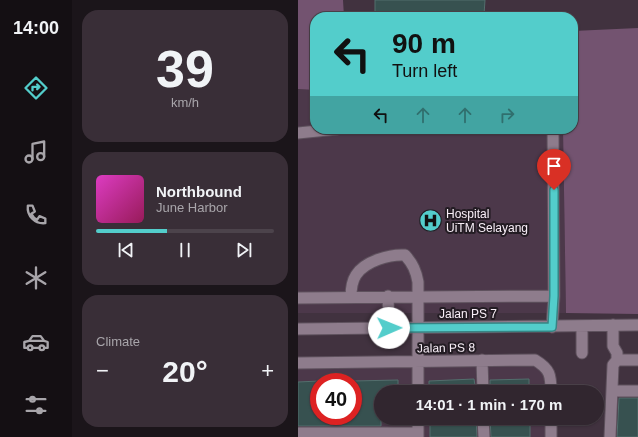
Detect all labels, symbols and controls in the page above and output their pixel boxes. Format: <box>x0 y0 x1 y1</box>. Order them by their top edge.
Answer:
text: 14:00 <box>13 18 59 38</box>
icon: left <box>326 28 378 80</box>
text: 90 m <box>392 28 456 59</box>
text: 39 <box>156 40 214 98</box>
text: Turn left <box>392 61 457 81</box>
icon: directions <box>22 74 50 102</box>
text: km/h <box>171 95 199 110</box>
icon: left <box>370 104 392 126</box>
icon: ahead <box>412 104 434 126</box>
icon: ahead <box>454 104 476 126</box>
icon: right <box>496 104 518 126</box>
icon: music <box>22 138 50 166</box>
pin <box>537 149 571 190</box>
icon: arrive <box>543 155 565 177</box>
text: Northbound <box>156 183 242 200</box>
text: June Harbor <box>156 200 228 215</box>
icon: phone <box>22 201 50 229</box>
place label: Hospital UiTM Selayang <box>446 207 528 235</box>
hospital icon: Hospital UiTM Selayang <box>418 208 444 234</box>
icon: previous <box>115 239 137 261</box>
icon: pause <box>174 239 196 261</box>
icon: next <box>233 239 255 261</box>
icon: climate <box>22 264 50 292</box>
position arrow <box>368 307 410 349</box>
street label: Jalan PS 7 <box>439 307 497 321</box>
icon: car <box>22 328 50 356</box>
text: Climate <box>96 334 140 349</box>
street label: Jalan PS 8 <box>417 340 475 356</box>
text: 20° <box>162 355 208 388</box>
text: − <box>96 358 109 383</box>
text: + <box>261 358 274 383</box>
speed limit sign: 40 <box>310 373 362 425</box>
icon: filters <box>22 391 50 419</box>
text: 14:01 · 1 min · 170 m <box>416 396 562 413</box>

